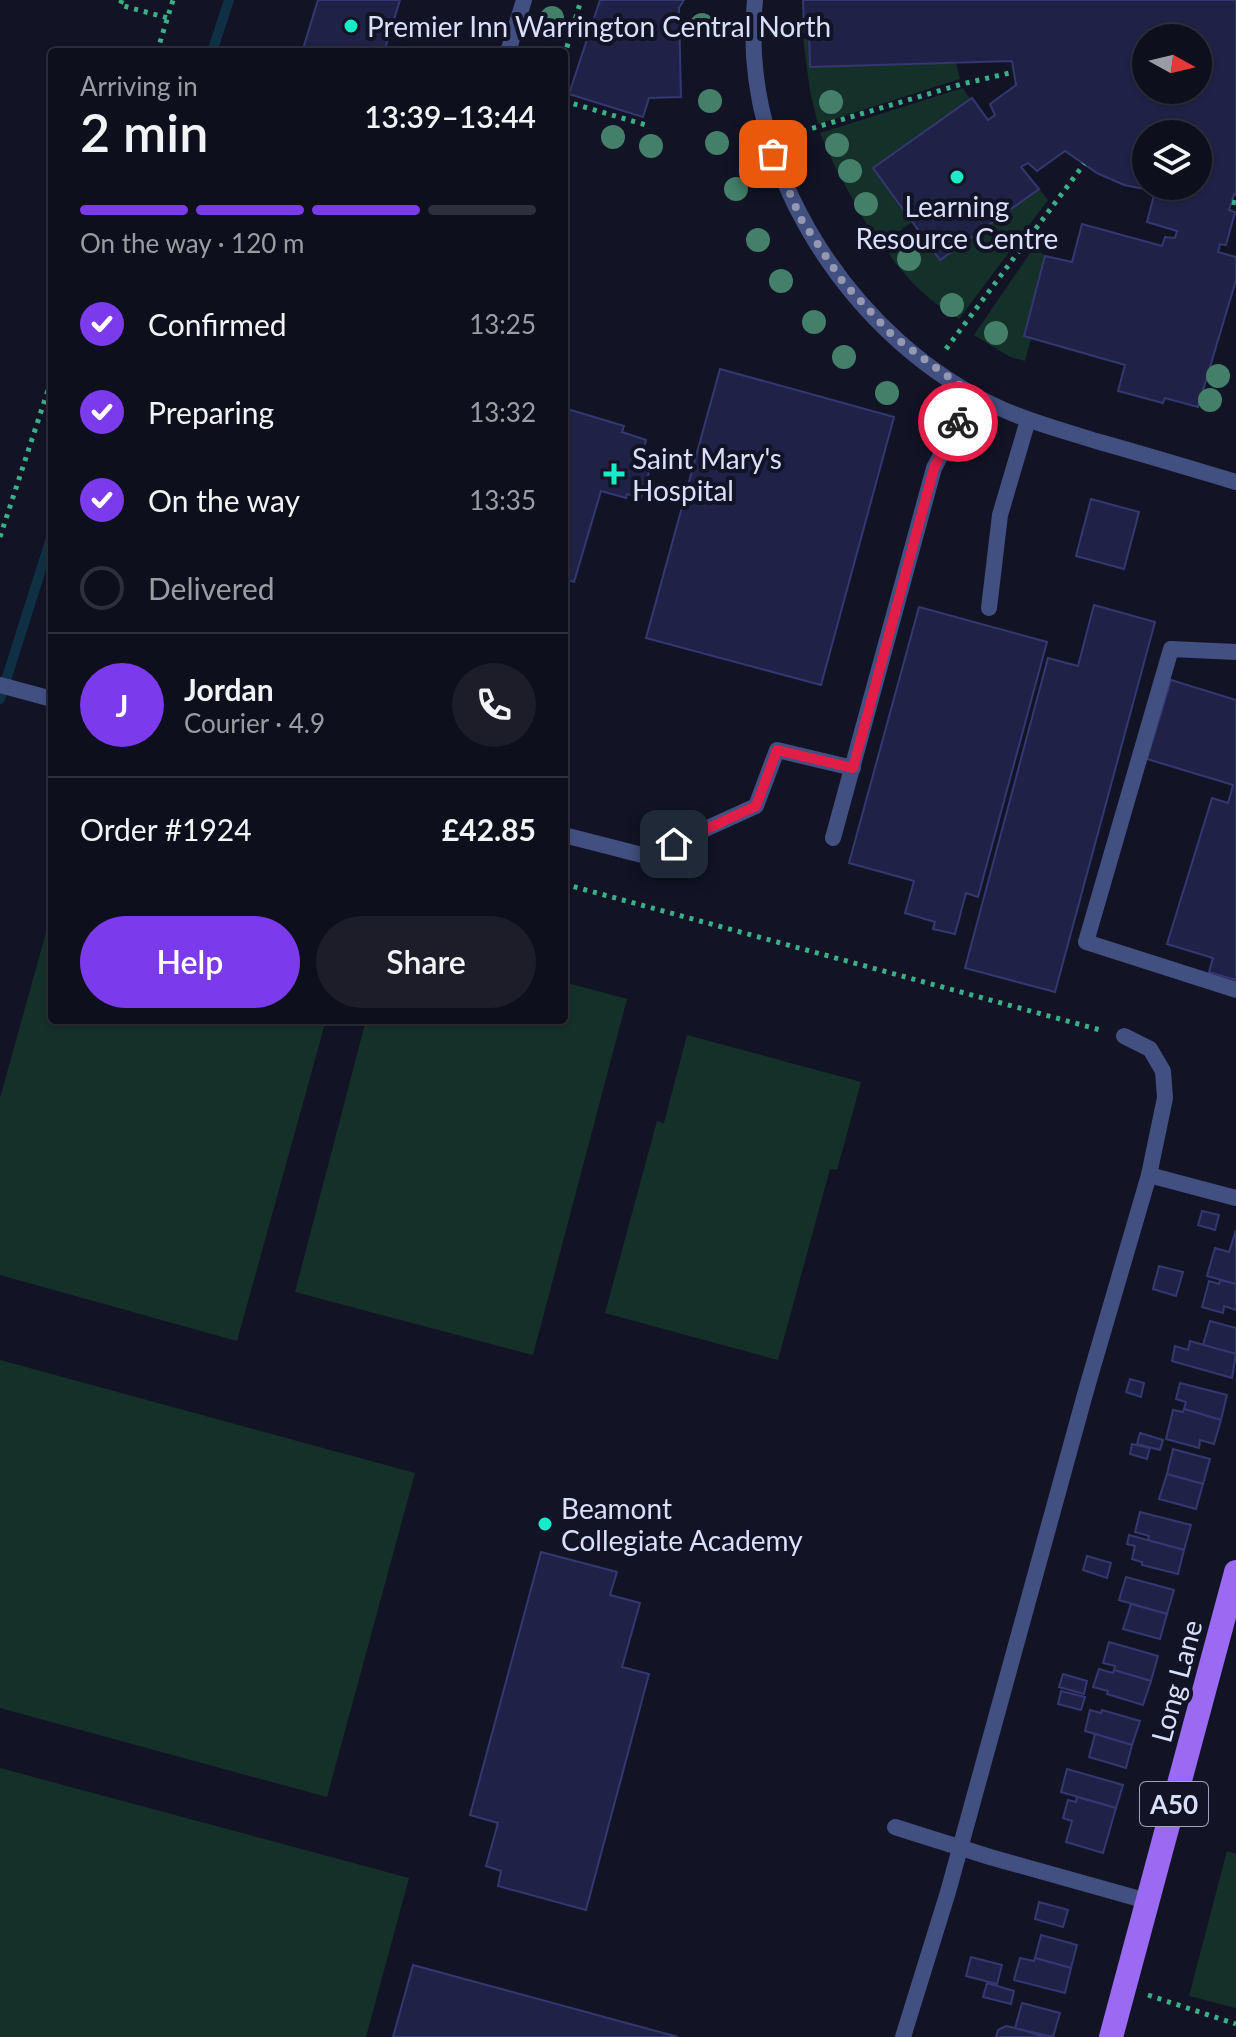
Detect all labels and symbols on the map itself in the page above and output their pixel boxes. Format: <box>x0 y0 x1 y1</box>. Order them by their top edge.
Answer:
place label: Premier Inn Warrington Central North <box>367 9 831 43</box>
marker: Premier Inn Warrington Central North <box>342 17 360 35</box>
north arrow <box>1132 24 1212 104</box>
pin <box>739 120 807 188</box>
marker: Learning Resource Centre <box>948 168 966 186</box>
place label: Learning Resource Centre <box>856 189 1058 255</box>
courier <box>918 382 998 462</box>
place label: Saint Mary's Hospital <box>632 441 782 507</box>
marker: Saint Mary's Hospital <box>603 463 625 485</box>
pin <box>640 810 708 878</box>
place label: Beamont Collegiate Academy <box>561 1491 803 1557</box>
marker: Beamont Collegiate Academy <box>536 1515 554 1533</box>
street label: Long Lane <box>1143 1616 1209 1746</box>
road number: A50 <box>1140 1782 1208 1826</box>

